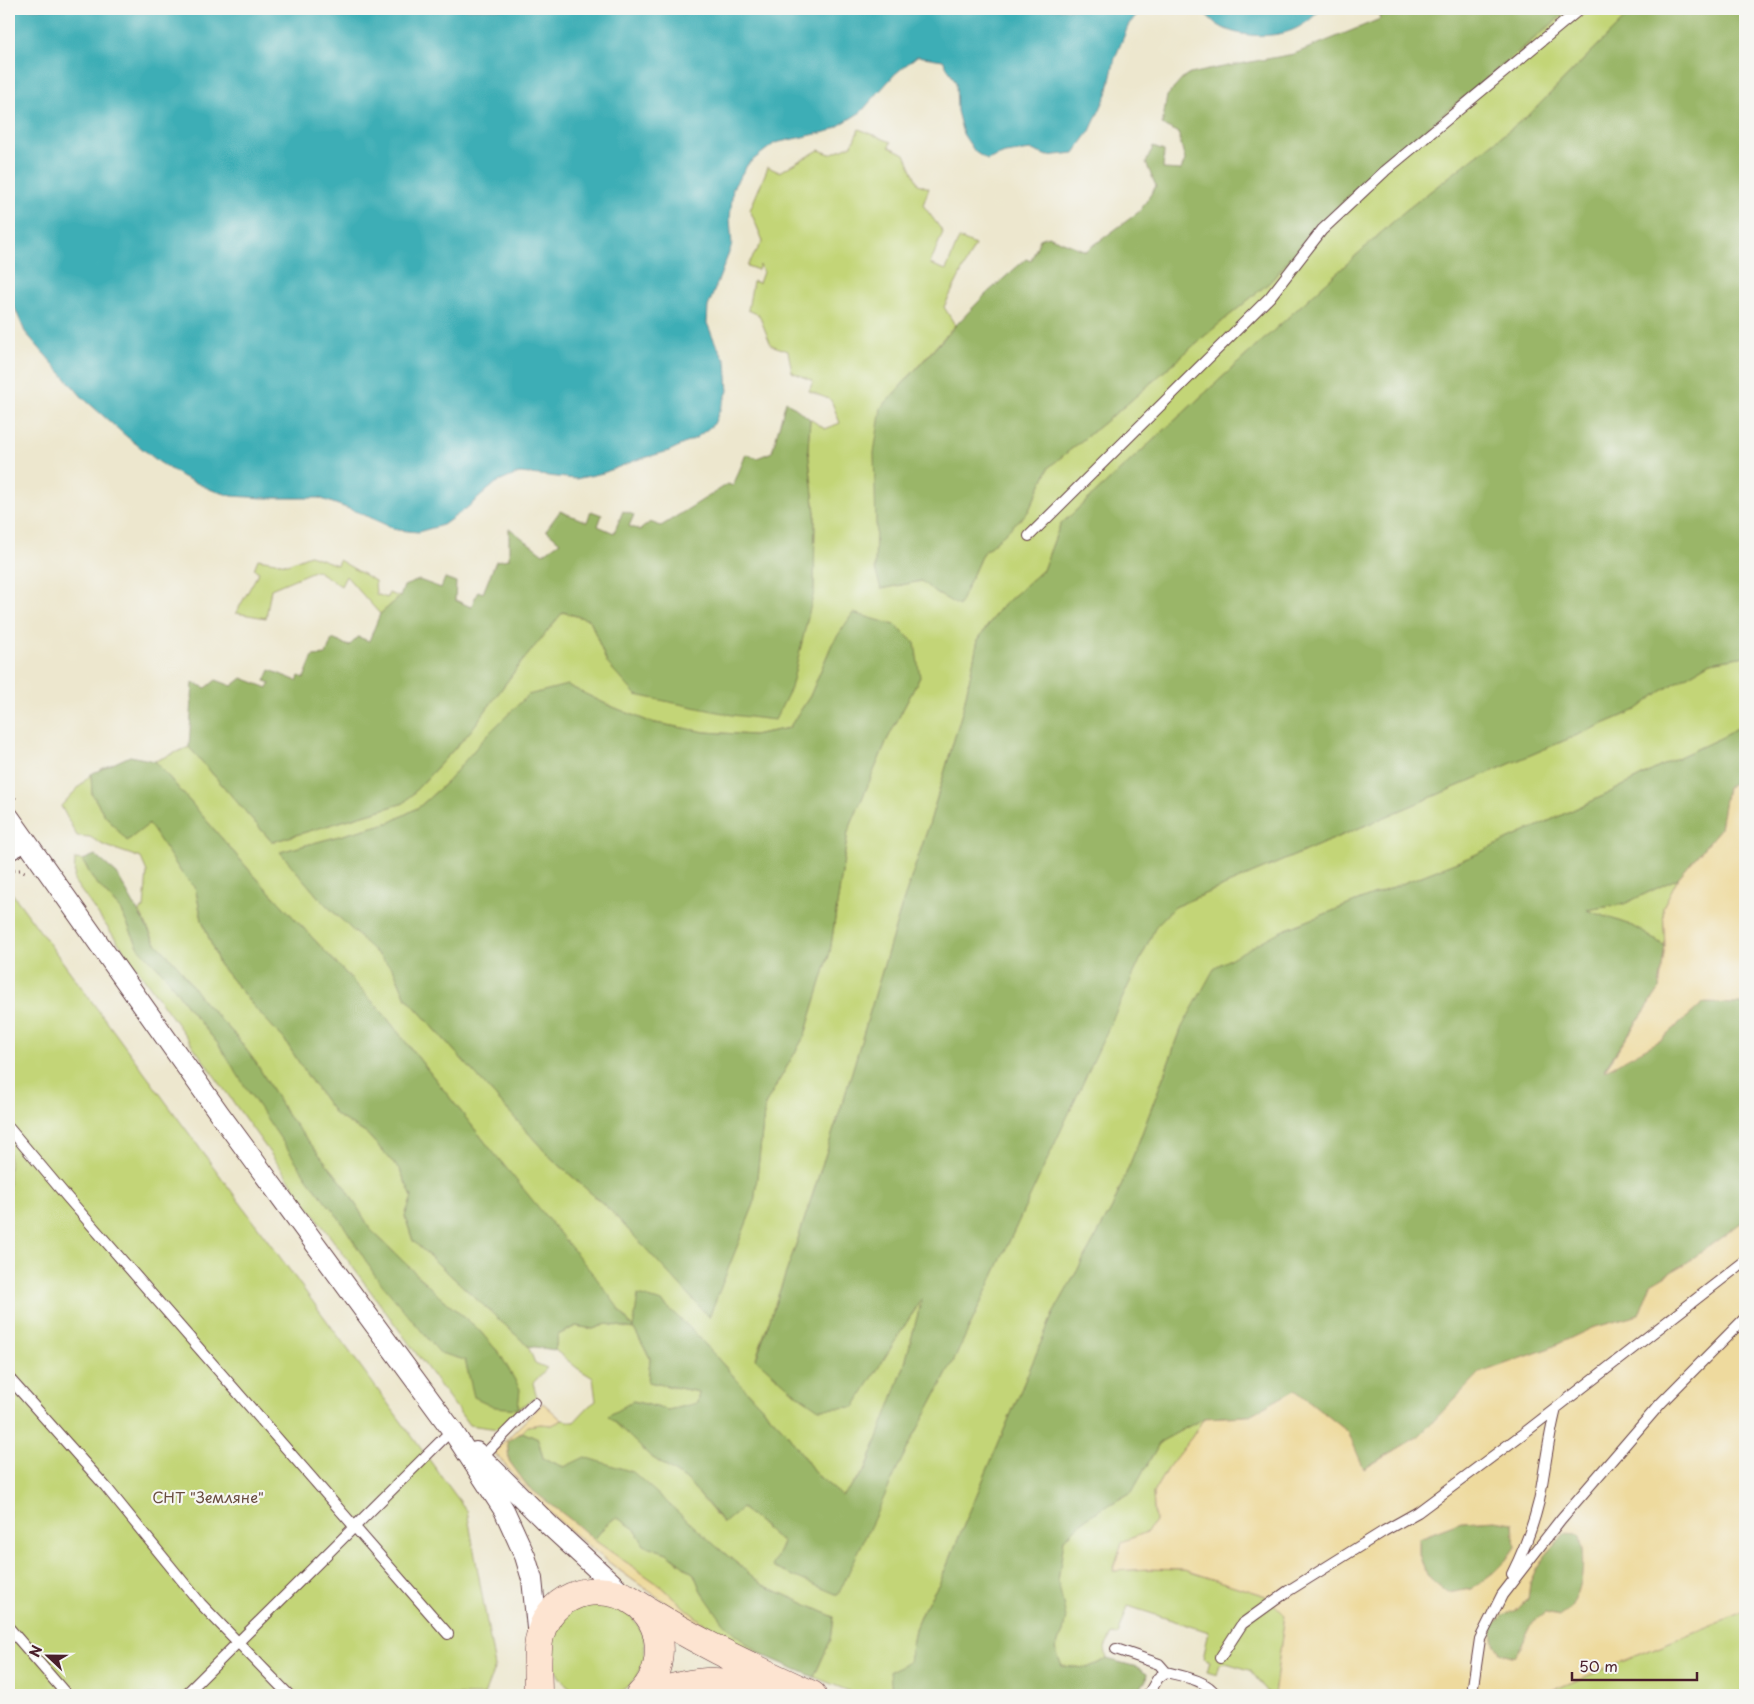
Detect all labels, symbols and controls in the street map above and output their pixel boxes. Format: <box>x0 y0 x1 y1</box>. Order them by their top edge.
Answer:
park label: СНТ "Земляне" <box>152 1485 264 1508</box>
north arrow <box>22 1632 72 1682</box>
text: N <box>24 1642 47 1660</box>
scale bar <box>1572 1649 1696 1681</box>
text: 50 m <box>1579 1654 1618 1677</box>

